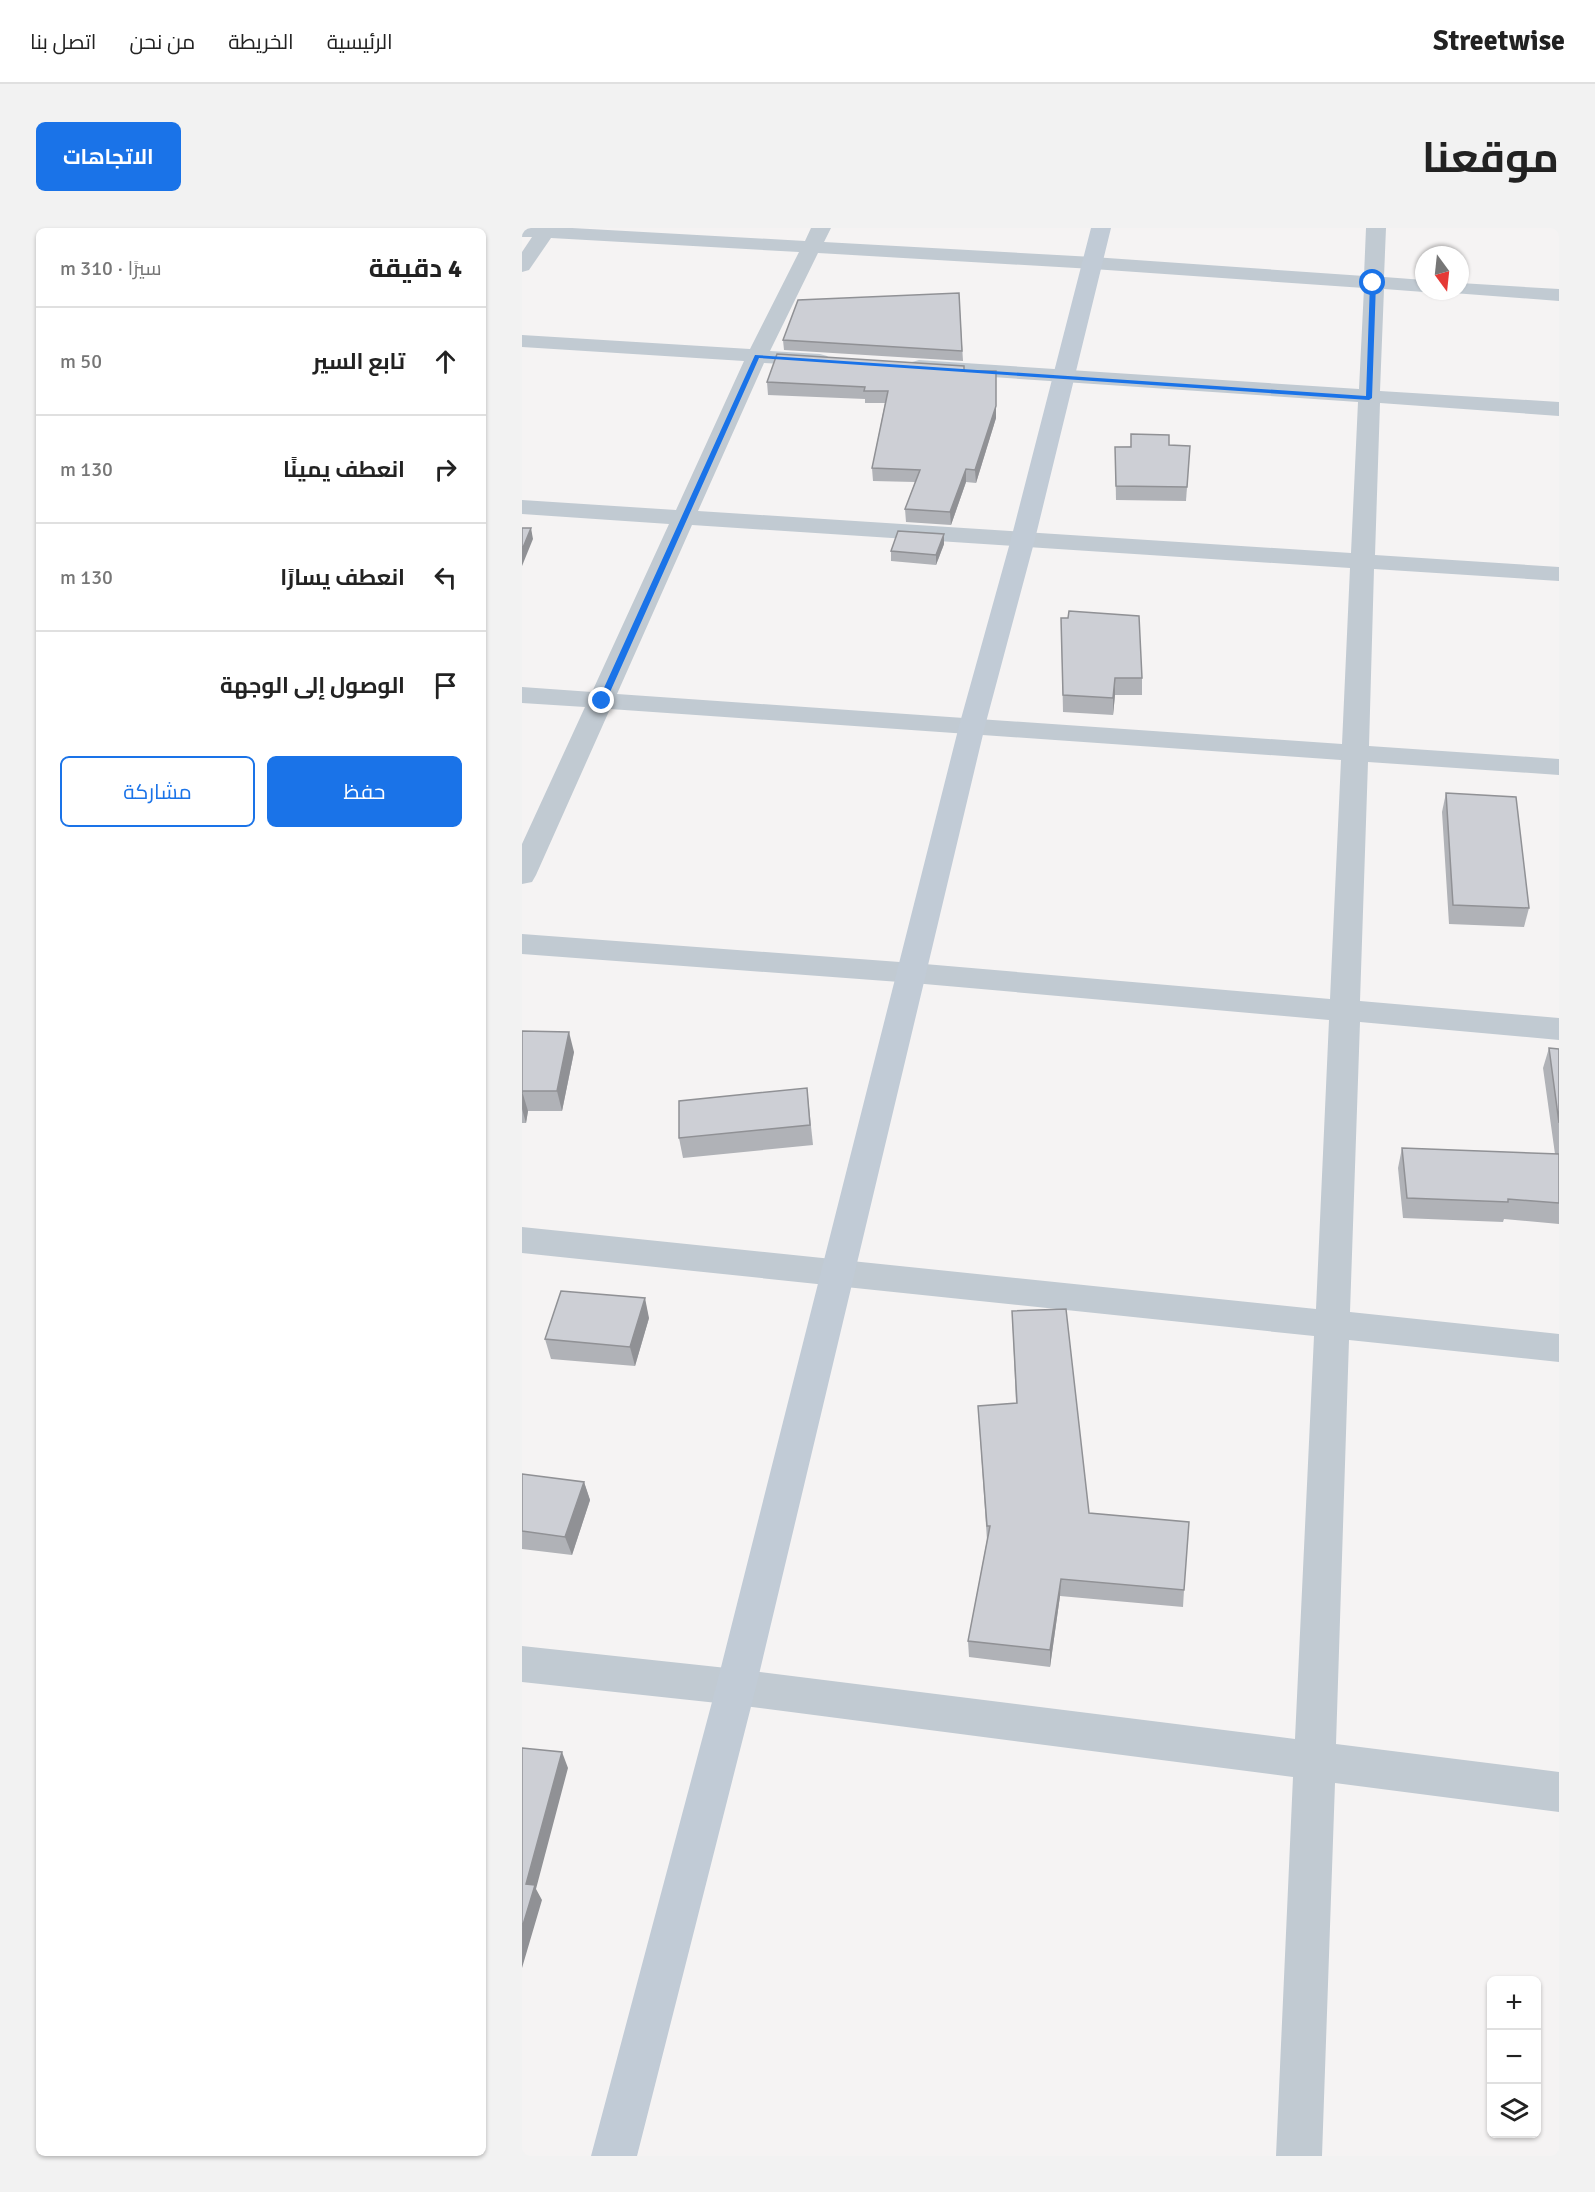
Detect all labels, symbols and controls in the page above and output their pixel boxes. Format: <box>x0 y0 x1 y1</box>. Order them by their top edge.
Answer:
text: Streetwise <box>1433 24 1565 58</box>
text: اتصل بنا <box>30 29 96 55</box>
text: من نحن <box>129 29 195 55</box>
text: الخريطة <box>228 29 294 55</box>
text: الرئيسية <box>327 29 393 55</box>
button: الاتجاهات <box>36 122 181 191</box>
text: موقعنا <box>1422 133 1559 184</box>
north arrow <box>1415 246 1469 300</box>
text: 4 دقيقة <box>369 253 462 285</box>
text: سيرًا · 310 m <box>60 256 161 281</box>
route start <box>1359 269 1385 295</box>
icon: ahead <box>429 345 462 378</box>
text: تابع السير <box>313 348 405 375</box>
text: 50 m <box>60 349 102 374</box>
icon: right <box>429 453 462 486</box>
text: انعطف يمينًا <box>283 456 405 483</box>
text: 130 m <box>60 457 113 482</box>
icon: left <box>429 561 462 594</box>
text: انعطف يسارًا <box>280 564 405 591</box>
text: 130 m <box>60 565 113 590</box>
icon: arrive <box>429 669 462 702</box>
text: الوصول إلى الوجهة <box>220 672 405 699</box>
route end <box>588 687 614 713</box>
button: مشاركة <box>60 756 255 827</box>
button: حفظ <box>267 756 462 827</box>
map controls <box>1487 1976 1541 2138</box>
button: + <box>1487 1976 1541 2030</box>
button: − <box>1487 2030 1541 2084</box>
button: layers <box>1487 2084 1541 2138</box>

